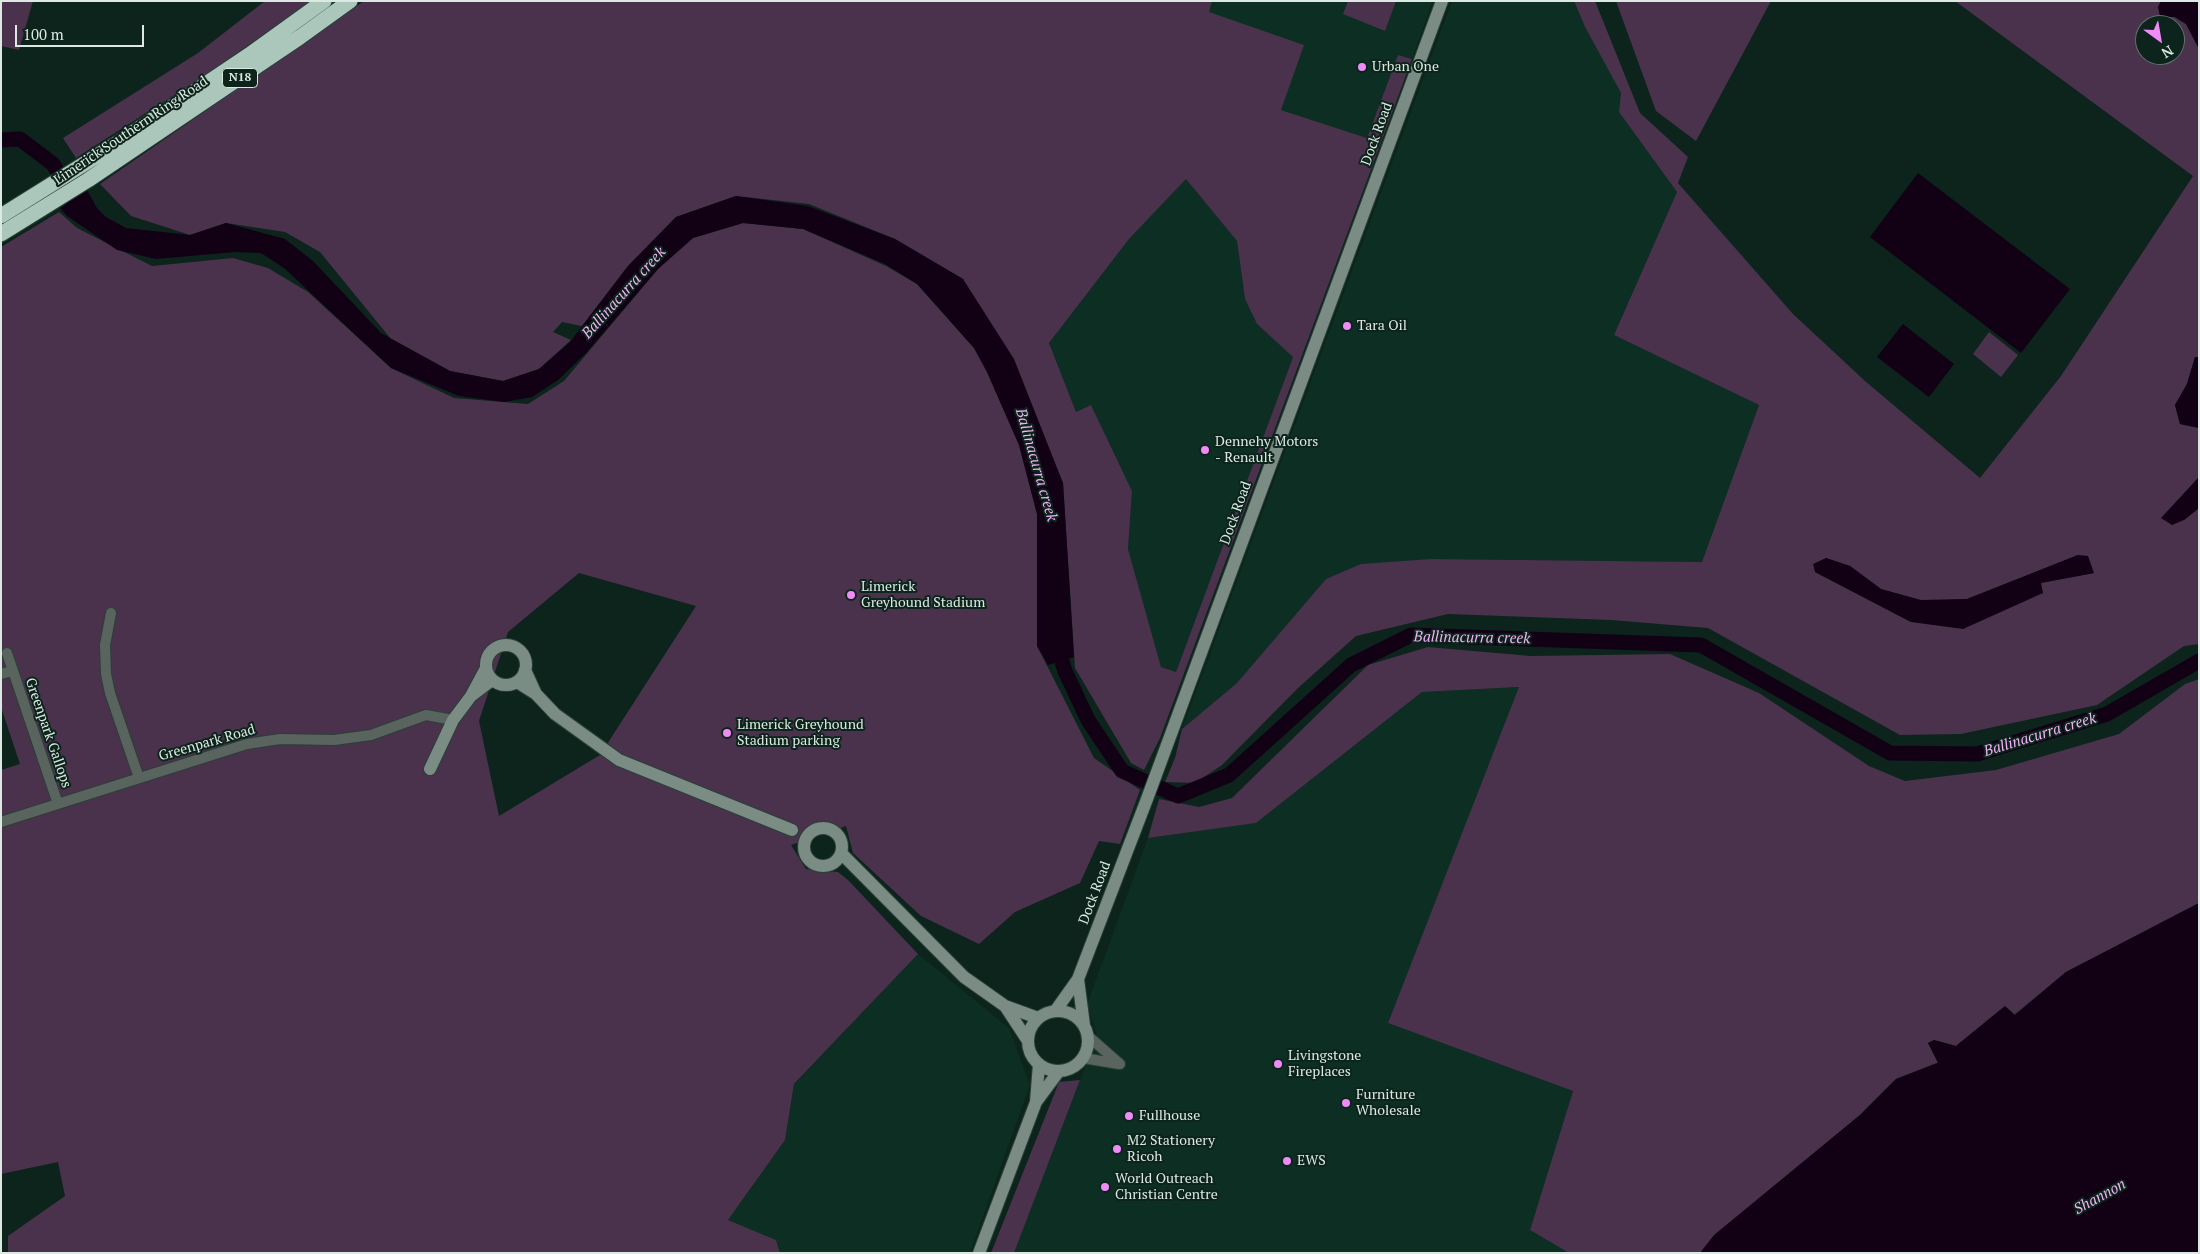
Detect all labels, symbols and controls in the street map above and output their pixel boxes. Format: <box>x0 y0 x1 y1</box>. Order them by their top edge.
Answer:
scale bar <box>18 15 146 47</box>
north arrow <box>2135 15 2185 65</box>
text: 100 m <box>23 24 64 44</box>
text: N <box>2158 41 2177 63</box>
place label: Urban One <box>1372 59 1439 75</box>
marker: Urban One <box>1356 61 1368 73</box>
road number: N18 <box>222 68 258 88</box>
street label: Limerick Southern Ring Road <box>51 73 211 189</box>
street label: Dock Road <box>1358 100 1396 168</box>
water label: Ballinacurra creek <box>578 244 670 342</box>
place label: Tara Oil <box>1357 318 1407 334</box>
marker: Tara Oil <box>1341 320 1353 332</box>
water label: Ballinacurra creek <box>1011 406 1061 524</box>
place label: Dennehy Motors - Renault <box>1215 434 1318 467</box>
marker: Dennehy Motors - Renault <box>1199 444 1211 456</box>
street label: Dock Road <box>1217 479 1255 547</box>
place label: Limerick Greyhound Stadium <box>861 579 985 612</box>
marker: Limerick Greyhound Stadium <box>845 589 857 601</box>
water label: Ballinacurra creek <box>1414 628 1530 648</box>
street label: Greenpark Gallops <box>21 676 75 790</box>
water label: Ballinacurra creek <box>1982 709 2098 761</box>
place label: Limerick Greyhound Stadium parking <box>737 717 864 750</box>
street label: Greenpark Road <box>157 721 257 765</box>
marker: Limerick Greyhound Stadium parking <box>721 727 733 739</box>
street label: Dock Road <box>1075 859 1115 927</box>
place label: Livingstone Fireplaces <box>1288 1048 1361 1080</box>
marker: Livingstone Fireplaces <box>1272 1058 1284 1070</box>
place label: Furniture Wholesale <box>1356 1087 1421 1120</box>
marker: Furniture Wholesale <box>1340 1097 1352 1109</box>
place label: Fullhouse <box>1139 1108 1200 1124</box>
marker: Fullhouse <box>1123 1110 1135 1122</box>
place label: M2 Stationery Ricoh <box>1127 1133 1215 1166</box>
marker: M2 Stationery Ricoh <box>1111 1143 1123 1155</box>
place label: EWS <box>1297 1153 1326 1169</box>
marker: EWS <box>1281 1155 1293 1167</box>
place label: World Outreach Christian Centre <box>1115 1171 1218 1204</box>
water label: Shannon <box>2071 1175 2129 1219</box>
marker: World Outreach Christian Centre <box>1099 1181 1111 1193</box>

